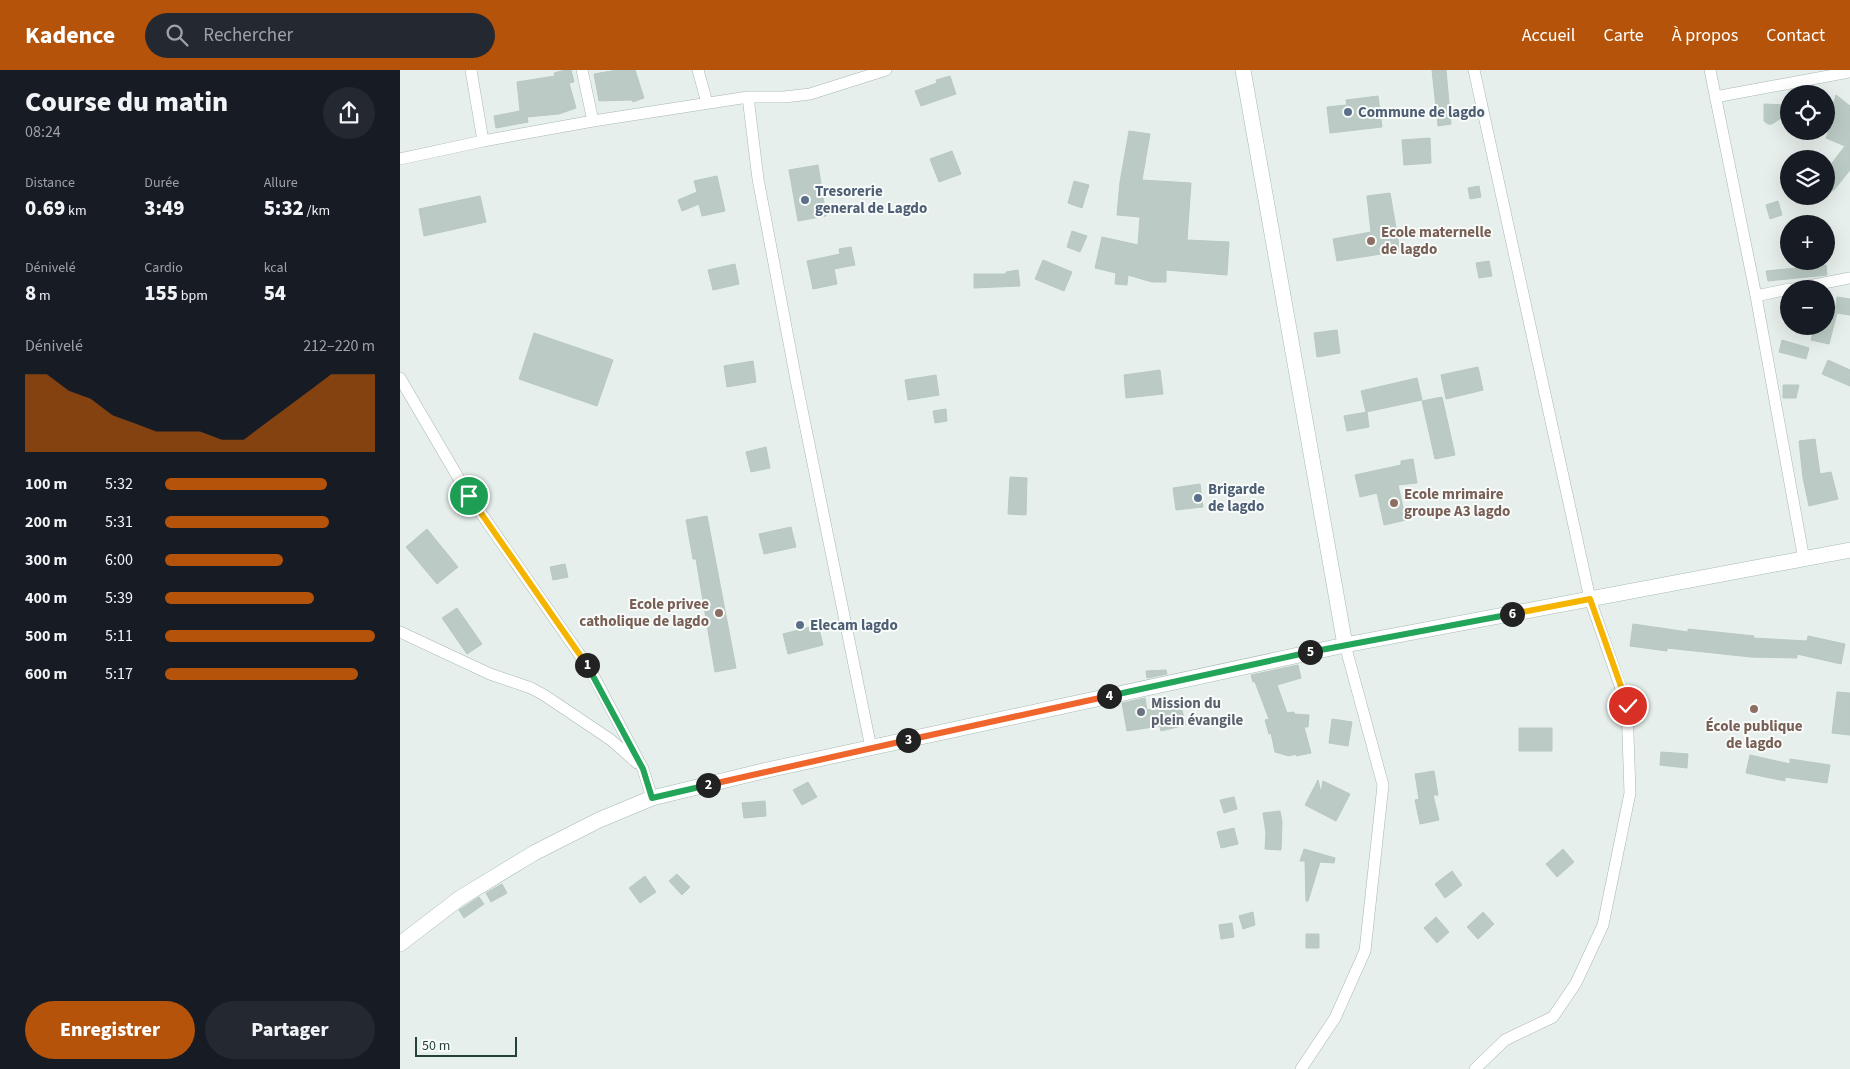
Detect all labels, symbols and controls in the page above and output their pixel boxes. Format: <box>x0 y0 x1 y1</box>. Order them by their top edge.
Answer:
search box <box>145 13 495 58</box>
text: Kadence <box>25 18 115 53</box>
icon: search <box>163 21 191 49</box>
text: Rechercher <box>203 22 293 49</box>
text: Accueil <box>1522 23 1575 48</box>
text: Carte <box>1603 23 1644 48</box>
text: À propos <box>1672 23 1738 48</box>
text: Contact <box>1766 23 1825 48</box>
text: Course du matin <box>25 82 228 122</box>
map controls <box>1780 85 1835 335</box>
button: locate <box>1780 85 1835 140</box>
button: share <box>323 87 375 139</box>
place label: Commune de lagdo <box>1358 102 1485 123</box>
marker: Commune de lagdo <box>1342 106 1354 118</box>
text: 08:24 <box>25 121 61 143</box>
button: layers <box>1780 150 1835 205</box>
text: Distance <box>25 173 75 193</box>
text: Durée <box>144 173 179 193</box>
text: Allure <box>264 173 298 193</box>
place label: Tresorerie general de Lagdo <box>815 181 927 219</box>
text: 0.69 <box>25 193 65 223</box>
text: 3:49 <box>144 193 184 223</box>
text: 5:32 <box>264 193 304 223</box>
marker: Tresorerie general de Lagdo <box>799 194 811 206</box>
text: km <box>65 201 87 221</box>
text: /km <box>304 201 330 221</box>
button: + <box>1780 215 1835 270</box>
place label: Ecole maternelle de lagdo <box>1381 222 1492 260</box>
marker: Ecole maternelle de lagdo <box>1365 235 1377 247</box>
text: Dénivelé <box>25 258 76 278</box>
text: Cardio <box>144 258 183 278</box>
text: kcal <box>264 258 287 278</box>
text: 8 <box>25 278 36 308</box>
text: 155 <box>144 278 178 308</box>
text: 54 <box>264 278 286 308</box>
button: − <box>1780 280 1835 335</box>
text: m <box>36 286 51 306</box>
text: bpm <box>178 286 208 306</box>
text: Dénivelé <box>25 335 83 357</box>
text: 212–220 m <box>303 335 375 357</box>
text: 100 m <box>25 473 67 495</box>
text: 5:32 <box>105 473 133 495</box>
pin <box>448 475 490 517</box>
place label: Brigarde de lagdo <box>1208 479 1265 517</box>
icon: arrive <box>455 482 483 510</box>
place label: Ecole mrimaire groupe A3 lagdo <box>1404 484 1510 522</box>
marker: Brigarde de lagdo <box>1192 492 1204 504</box>
marker: Ecole mrimaire groupe A3 lagdo <box>1388 497 1400 509</box>
text: 200 m <box>25 511 67 533</box>
text: 5:31 <box>105 511 133 533</box>
text: 300 m <box>25 549 67 571</box>
text: 6:00 <box>105 549 133 571</box>
text: 400 m <box>25 587 67 609</box>
text: 5:39 <box>105 587 133 609</box>
place label: Ecole privee catholique de lagdo <box>579 594 709 632</box>
pin: 6 <box>1500 602 1524 626</box>
text: 6 <box>1509 604 1516 624</box>
marker: Ecole privee catholique de lagdo <box>713 607 725 619</box>
place label: Elecam lagdo <box>810 615 898 636</box>
marker: Elecam lagdo <box>794 619 806 631</box>
text: 500 m <box>25 625 67 647</box>
text: 5:11 <box>105 625 133 647</box>
pin: 5 <box>1298 640 1322 664</box>
text: 5 <box>1307 642 1314 662</box>
pin: 1 <box>574 652 600 678</box>
text: 1 <box>584 655 591 675</box>
text: 600 m <box>25 663 67 685</box>
text: 5:17 <box>105 663 133 685</box>
pin: 4 <box>1096 684 1122 708</box>
pin <box>1607 685 1649 727</box>
text: 4 <box>1106 686 1113 706</box>
icon: check <box>1614 692 1642 720</box>
place label: Mission du plein évangile <box>1151 693 1244 731</box>
marker: École publique de lagdo <box>1748 703 1760 715</box>
marker: Mission du plein évangile <box>1135 706 1147 718</box>
place label: École publique de lagdo <box>1705 716 1803 754</box>
pin: 3 <box>896 728 920 752</box>
text: 3 <box>905 730 912 750</box>
pin: 2 <box>696 772 720 798</box>
text: 2 <box>705 775 712 795</box>
button: Enregistrer <box>25 1001 195 1059</box>
button: Partager <box>205 1001 375 1059</box>
scale bar <box>415 1034 518 1057</box>
text: 50 m <box>422 1036 450 1056</box>

